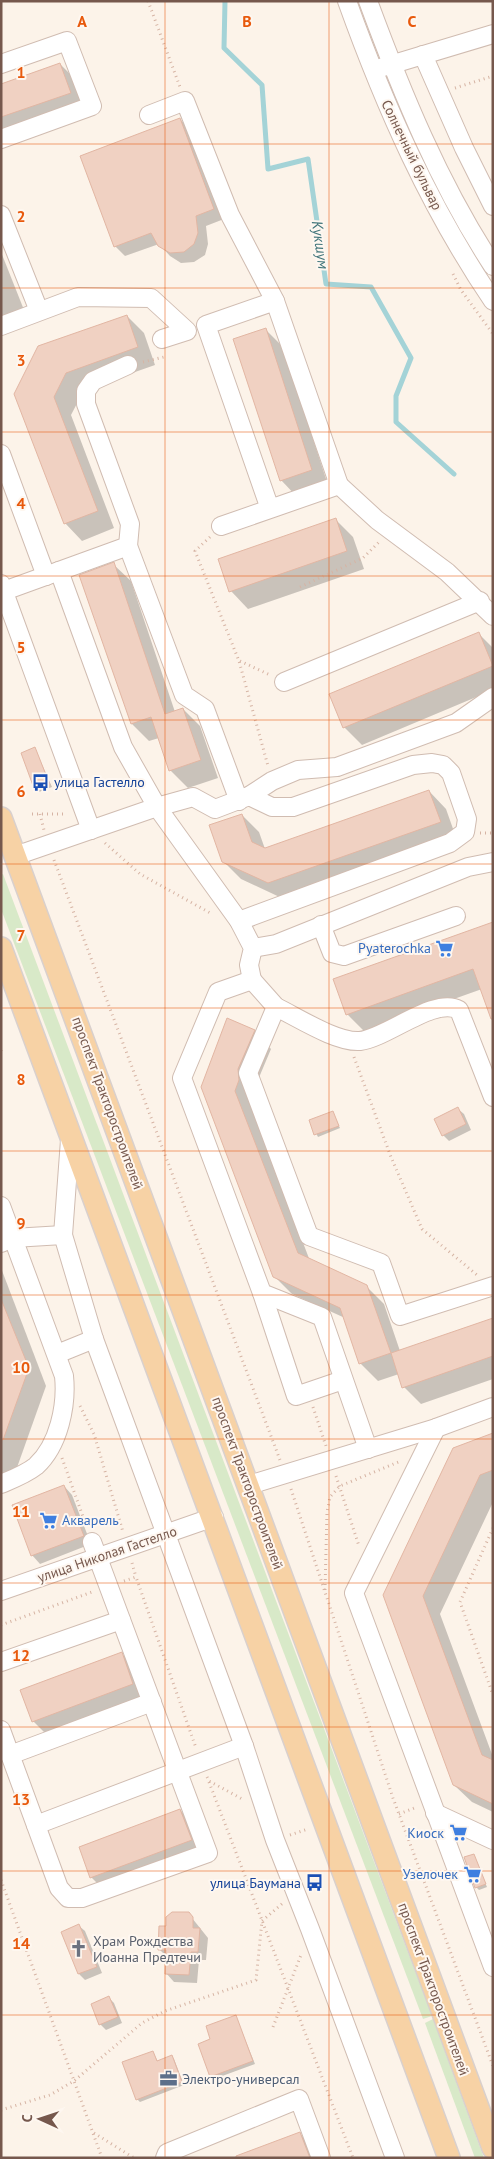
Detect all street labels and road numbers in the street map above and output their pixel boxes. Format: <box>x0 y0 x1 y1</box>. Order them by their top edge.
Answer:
street label: Солнечный бульвар <box>378 97 446 213</box>
street label: проспект Тракторостроителей <box>68 1014 148 1192</box>
street label: проспект Тракторостроителей <box>208 1394 288 1572</box>
street label: улица Николая Гастелло <box>35 1522 179 1586</box>
street label: проспект Тракторостроителей <box>394 1900 474 2078</box>

